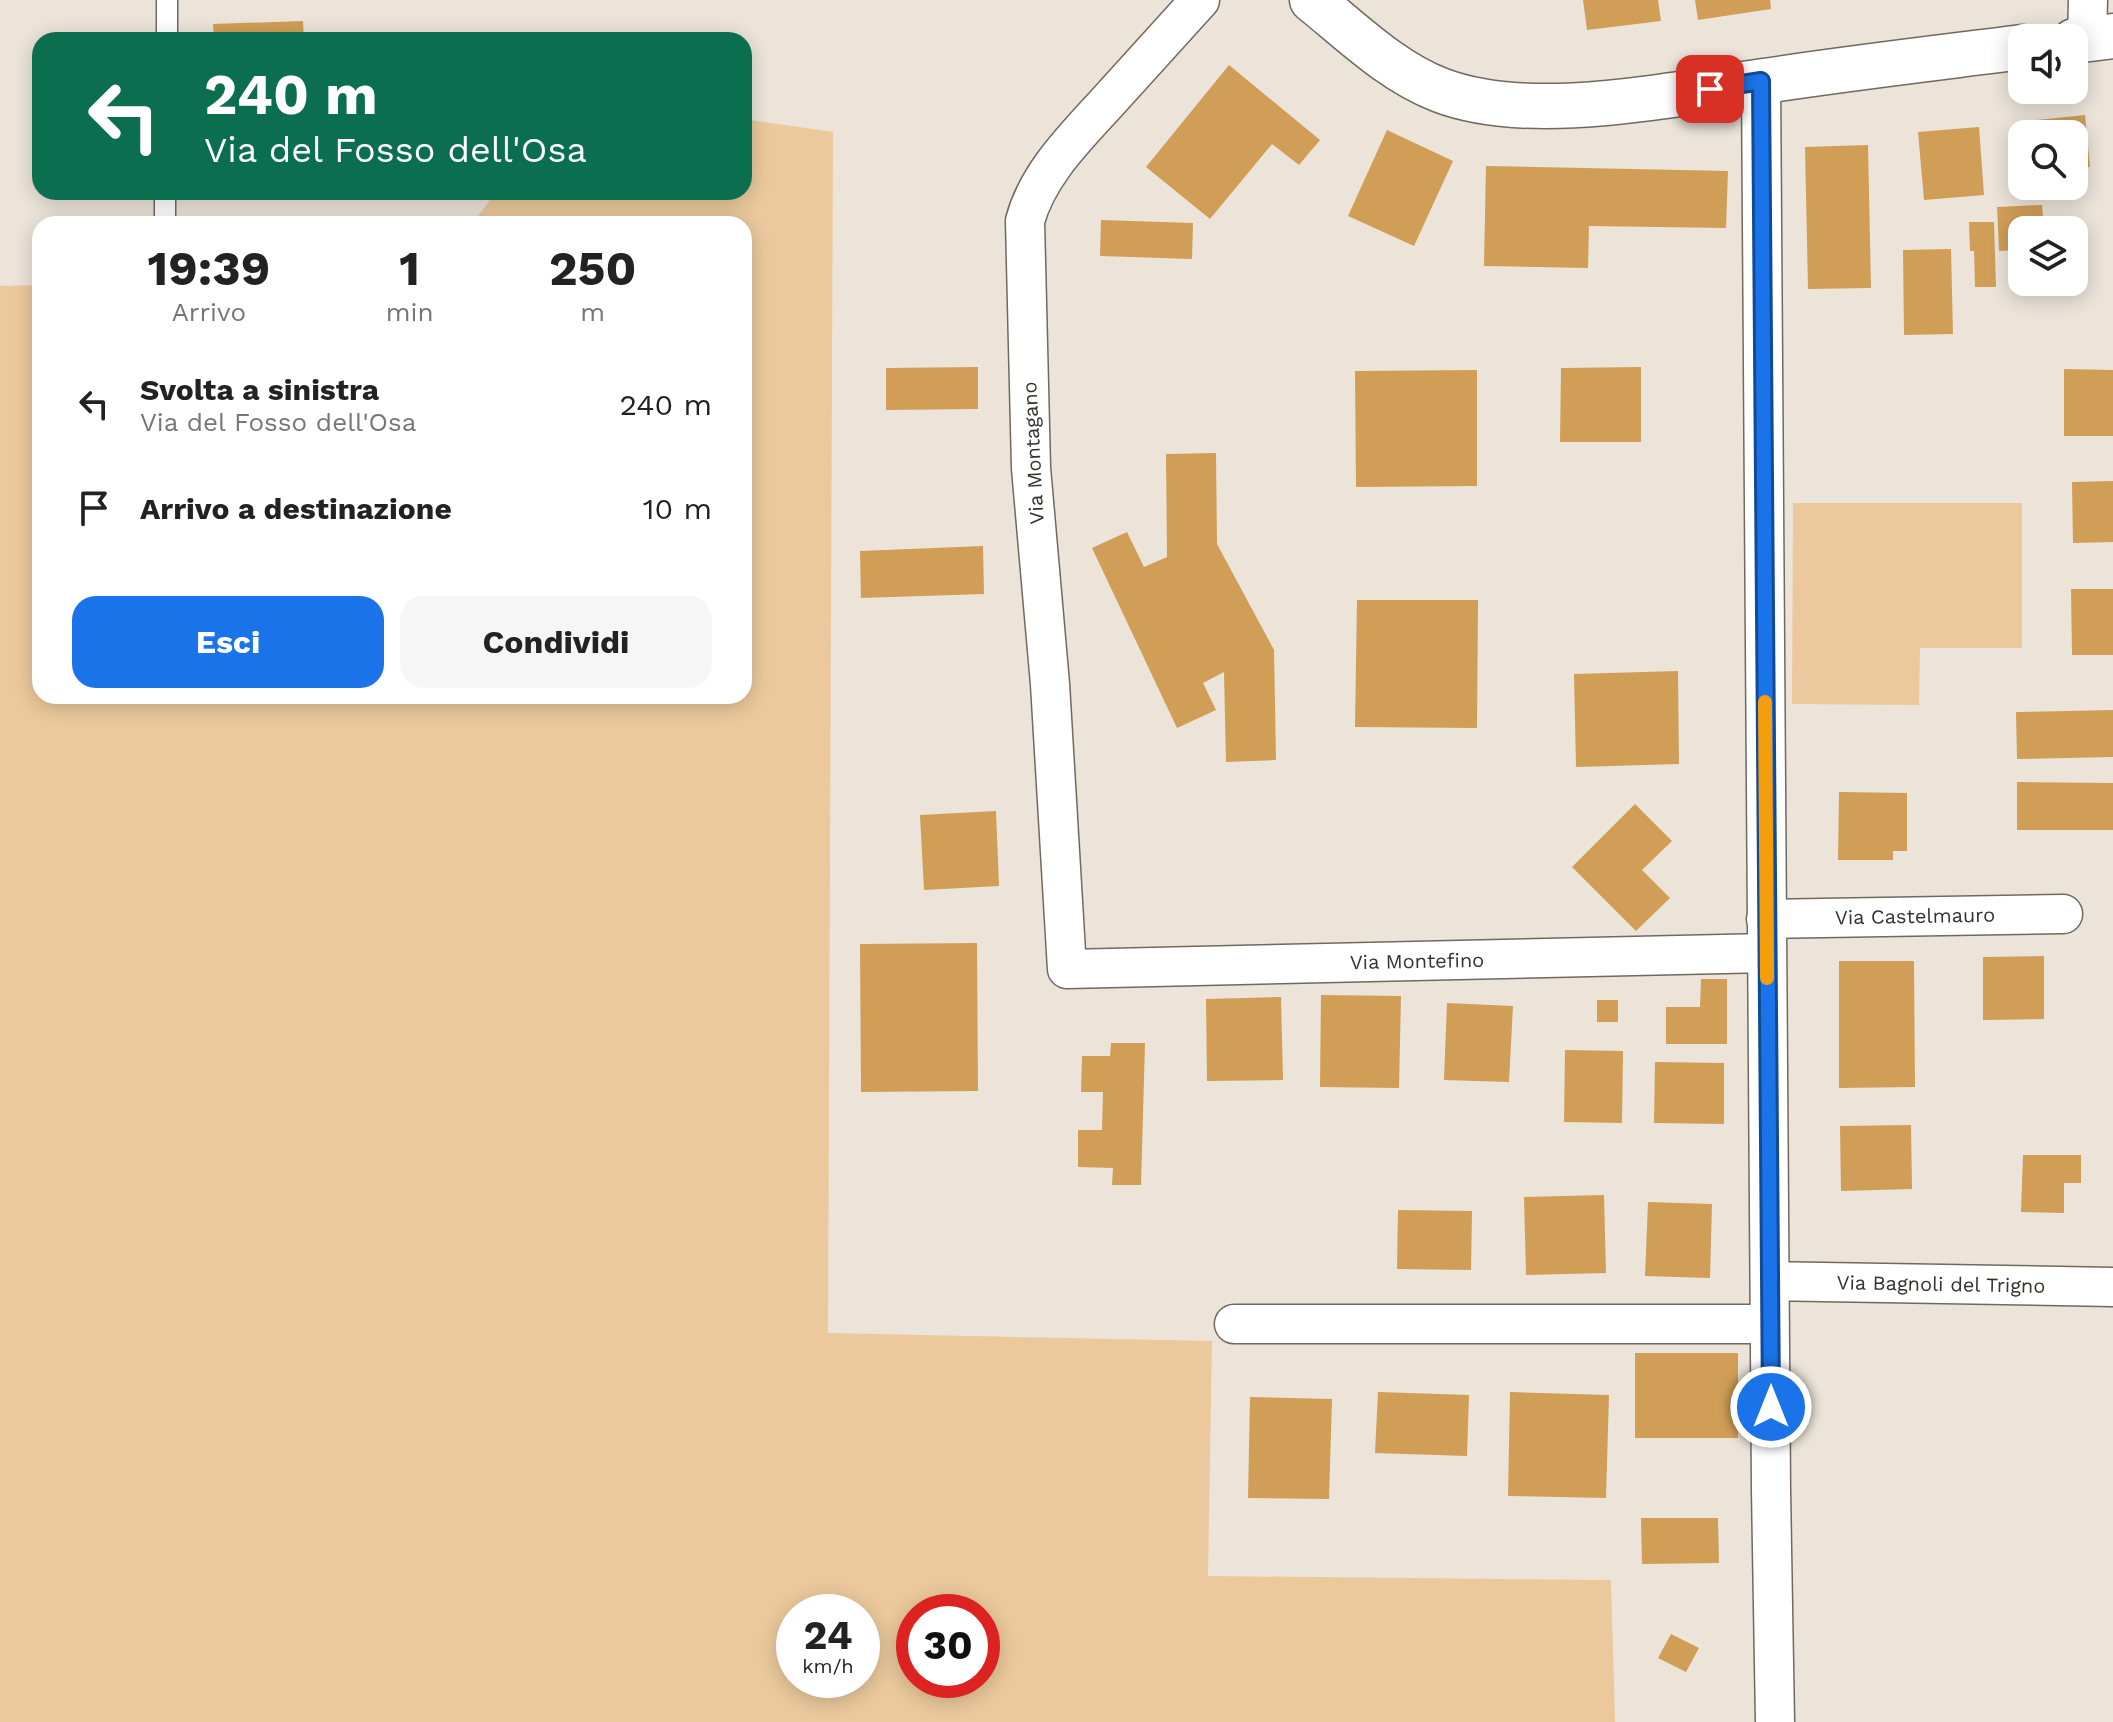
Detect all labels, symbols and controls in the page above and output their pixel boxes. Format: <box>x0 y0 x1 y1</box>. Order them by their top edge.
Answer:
map controls <box>2008 24 2088 296</box>
button: sound <box>2008 24 2088 104</box>
pin <box>1676 55 1744 123</box>
text: 240 m <box>204 62 378 128</box>
icon: left <box>72 64 176 168</box>
icon: arrive <box>1688 67 1732 111</box>
button: search <box>2008 120 2088 200</box>
text: Via del Fosso dell'Osa <box>204 129 587 171</box>
button: layers <box>2008 216 2088 296</box>
text: 19:39 <box>147 240 270 297</box>
text: 1 <box>399 240 420 297</box>
text: 250 <box>549 240 637 297</box>
text: Arrivo <box>172 297 246 327</box>
text: min <box>386 297 434 327</box>
text: m <box>580 297 605 327</box>
text: Svolta a sinistra <box>140 372 379 407</box>
street label: Via Montagano <box>1017 381 1049 525</box>
icon: left <box>72 382 116 426</box>
text: 240 m <box>620 387 712 422</box>
text: Via del Fosso dell'Osa <box>140 407 416 437</box>
icon: arrive <box>72 486 116 530</box>
text: Arrivo a destinazione <box>140 491 452 526</box>
text: 10 m <box>643 491 712 526</box>
button: Esci <box>72 596 384 688</box>
button: Condividi <box>400 596 712 688</box>
street label: Via Castelmauro <box>1835 903 1995 929</box>
street label: Via Montefino <box>1350 948 1484 974</box>
street label: Via Bagnoli del Trigno <box>1837 1270 2045 1298</box>
position arrow <box>1729 1365 1813 1449</box>
speed limit sign: 30 <box>896 1594 1000 1698</box>
text: 24 <box>803 1612 853 1659</box>
text: km/h <box>802 1654 854 1678</box>

